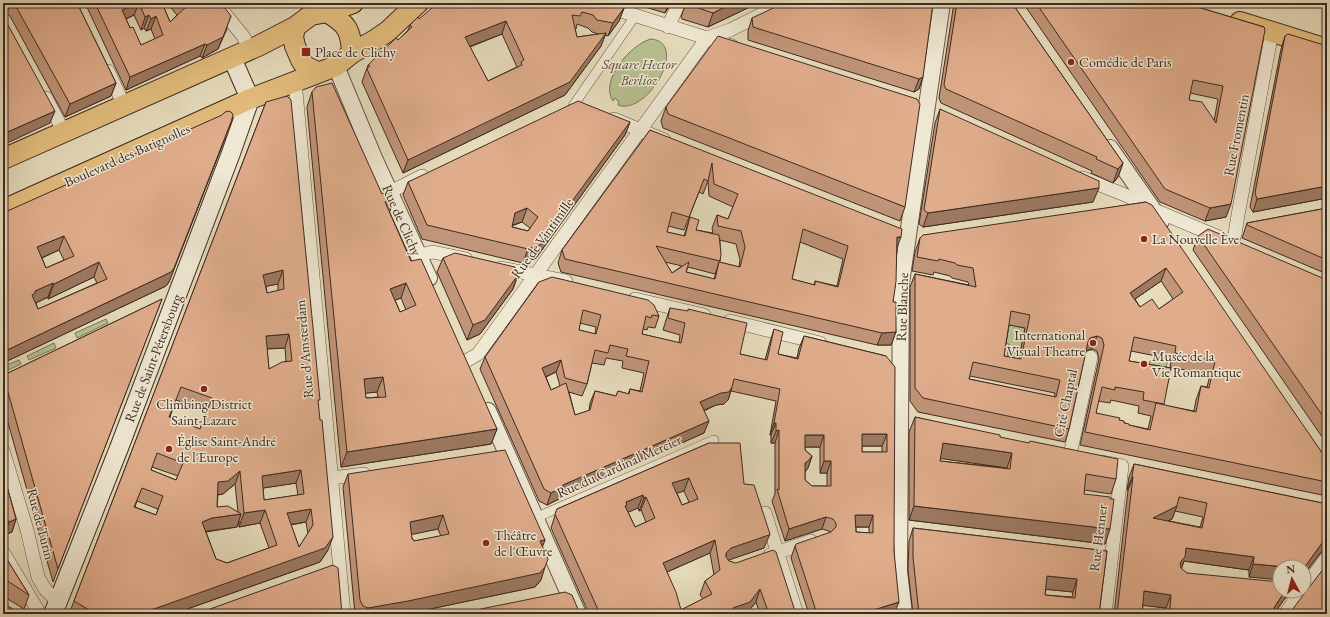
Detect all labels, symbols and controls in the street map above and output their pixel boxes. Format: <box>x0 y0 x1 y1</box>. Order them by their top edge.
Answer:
place label: Place de Clichy <box>315 43 397 61</box>
marker: Place de Clichy <box>300 46 312 58</box>
place label: Comédie de Paris <box>1079 53 1172 71</box>
park label: Square Hector Berlioz <box>601 55 677 89</box>
marker: Comédie de Paris <box>1066 57 1076 67</box>
street label: Rue Fromentin <box>1219 92 1253 178</box>
street label: Boulevard des Batignolles <box>61 119 193 191</box>
street label: Rue de Clichy <box>378 182 426 259</box>
street label: Rue de Vintimille <box>507 194 578 282</box>
place label: La Nouvelle Ève <box>1152 230 1239 248</box>
marker: La Nouvelle Ève <box>1139 234 1149 244</box>
street label: Rue Blanche <box>892 272 912 342</box>
street label: Rue de Saint-Pétersbourg <box>120 290 186 425</box>
street label: Rue d'Amsterdam <box>291 299 317 399</box>
place label: International Visual Theatre <box>1007 326 1086 360</box>
marker: International Visual Theatre <box>1088 338 1098 348</box>
place label: Musée de la Vie Romantique <box>1152 347 1242 381</box>
marker: Musée de la Vie Romantique <box>1139 359 1149 369</box>
street label: Cité Chaptal <box>1049 367 1081 439</box>
marker: Climbing District Saint-Lazare <box>199 384 209 394</box>
place label: Climbing District Saint-Lazare <box>156 395 252 429</box>
street label: Rue du Cardinal Mercier <box>554 430 684 502</box>
place label: Église Saint-André de l'Europe <box>177 432 277 466</box>
marker: Église Saint-André de l'Europe <box>164 444 174 454</box>
street label: Rue de Turin <box>23 486 59 562</box>
street label: Rue Henner <box>1085 503 1111 573</box>
place label: Théâtre de l'Œuvre <box>494 526 553 560</box>
marker: Théâtre de l'Œuvre <box>481 538 491 548</box>
north arrow <box>1272 559 1312 599</box>
text: N <box>1286 562 1296 577</box>

